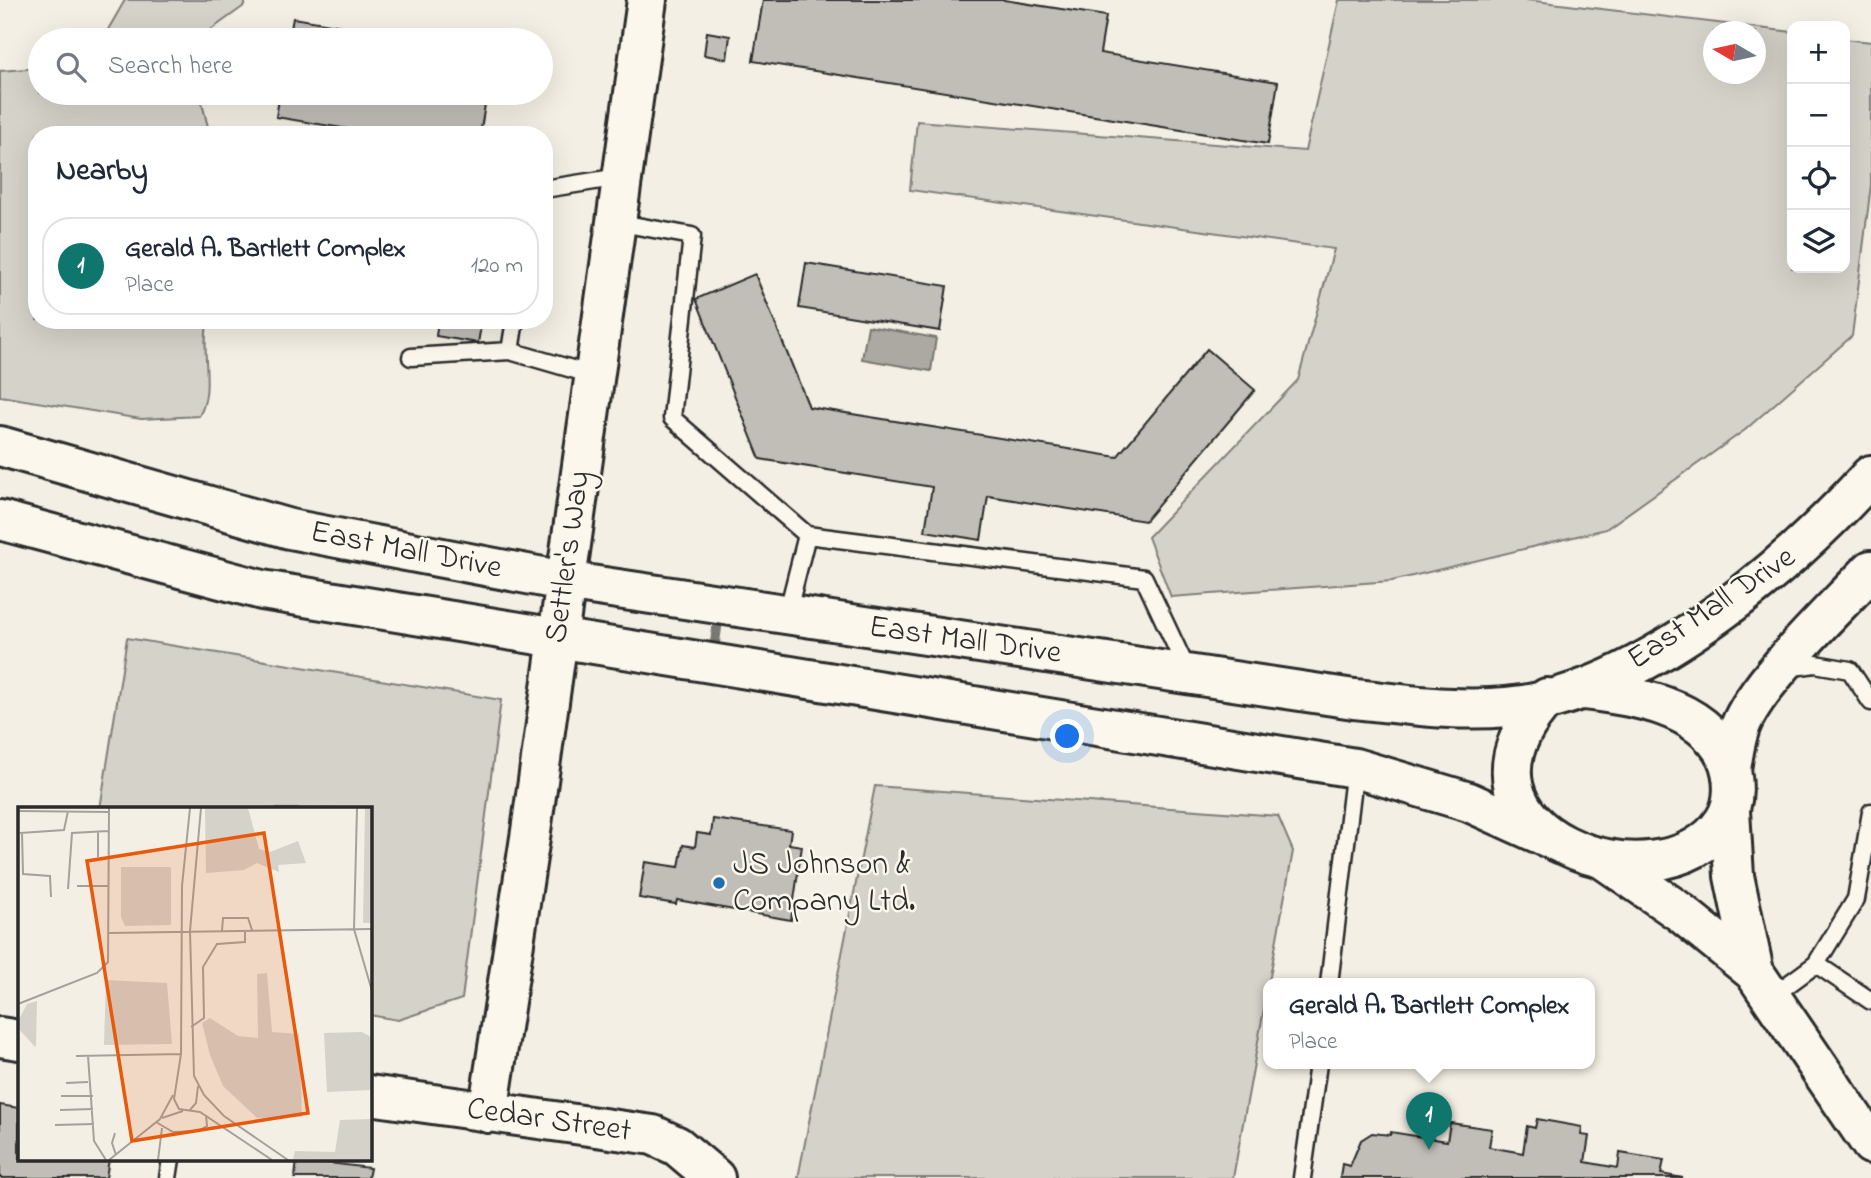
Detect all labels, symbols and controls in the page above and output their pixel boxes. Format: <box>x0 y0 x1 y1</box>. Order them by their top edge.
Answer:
north arrow <box>1703 21 1766 84</box>
map controls <box>1787 21 1850 273</box>
button: + <box>1787 21 1850 84</box>
search box <box>28 28 553 105</box>
icon: search <box>52 48 90 86</box>
text: Search here <box>108 48 233 86</box>
button: − <box>1787 84 1850 147</box>
button: locate <box>1787 147 1850 210</box>
text: Nearby <box>56 150 148 194</box>
button: layers <box>1787 210 1850 273</box>
text: Gerald A. Bartlett Complex <box>125 231 406 269</box>
text: 1 <box>77 250 85 283</box>
text: 120 m <box>471 250 523 283</box>
text: Place <box>125 269 174 302</box>
street label: Settler's Way <box>534 468 604 646</box>
street label: East Mall Drive <box>306 509 506 593</box>
street label: East Mall Drive <box>1618 535 1806 683</box>
street label: East Mall Drive <box>866 604 1065 678</box>
your location <box>1050 719 1084 753</box>
inset map <box>18 807 371 1160</box>
place label: JS Johnson & Company Ltd. <box>733 842 915 926</box>
marker: JS Johnson & Company Ltd. <box>711 875 727 891</box>
popup <box>1263 978 1595 1069</box>
text: Gerald A. Bartlett Complex <box>1289 988 1569 1026</box>
text: Place <box>1289 1026 1337 1059</box>
street label: Cedar Street <box>464 1086 635 1156</box>
pin: 1 <box>1406 1092 1452 1150</box>

